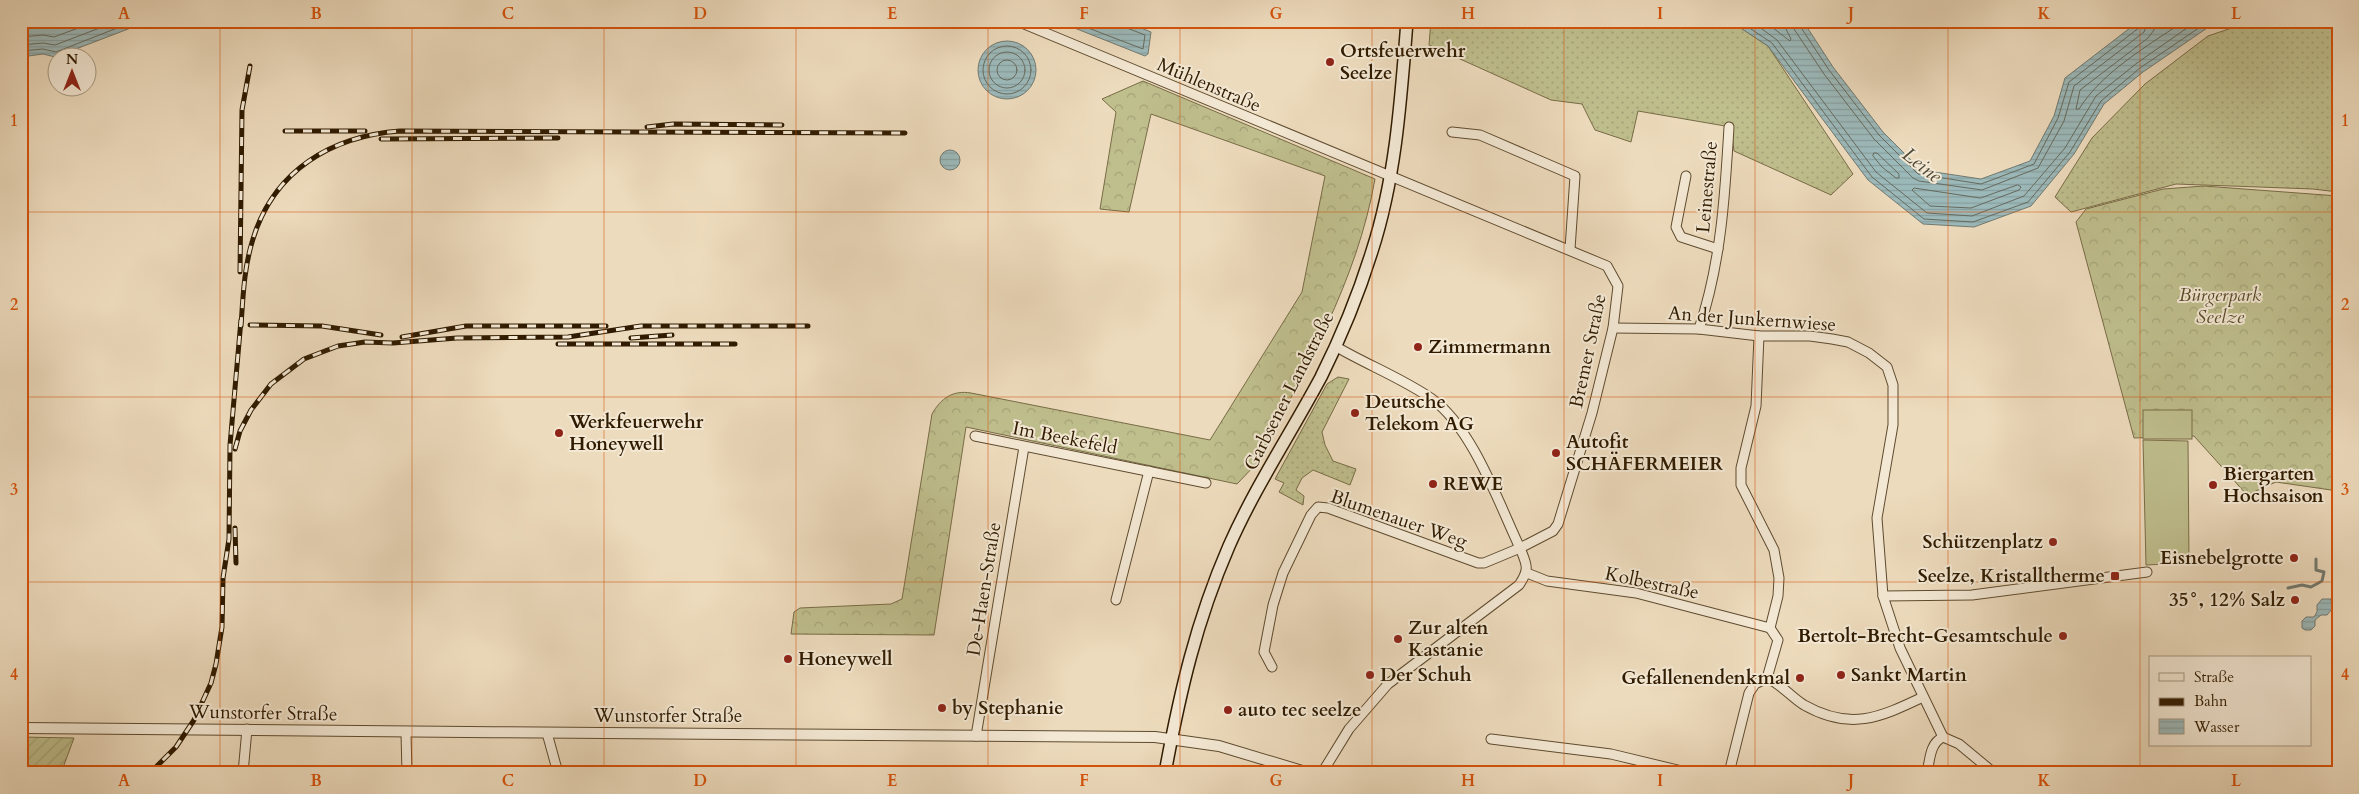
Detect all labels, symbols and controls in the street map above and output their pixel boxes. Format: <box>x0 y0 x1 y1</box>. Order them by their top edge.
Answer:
text: A <box>118 3 130 25</box>
text: B <box>310 3 322 25</box>
text: C <box>502 3 514 25</box>
text: D <box>693 3 707 25</box>
text: E <box>887 3 897 25</box>
text: F <box>1079 3 1089 25</box>
text: G <box>1269 3 1283 25</box>
text: H <box>1461 3 1475 25</box>
text: I <box>1657 3 1663 25</box>
text: J <box>1846 3 1854 25</box>
text: K <box>2038 3 2051 25</box>
text: L <box>2231 3 2242 25</box>
place label: Ortsfeuerwehr Seelze <box>1340 38 1466 86</box>
north arrow <box>48 48 98 98</box>
text: N <box>66 50 78 69</box>
street label: Mühlenstraße <box>1153 51 1265 119</box>
marker: Ortsfeuerwehr Seelze <box>1324 56 1336 68</box>
text: 1 <box>10 110 18 132</box>
text: 1 <box>2341 110 2349 132</box>
street label: Leinestraße <box>1690 140 1724 234</box>
water label: Leine <box>1897 141 1948 189</box>
park label: Bürgerpark Seelze <box>2179 282 2262 330</box>
street label: Bremer Straße <box>1563 292 1613 410</box>
text: 2 <box>10 294 18 316</box>
text: 2 <box>2341 294 2349 316</box>
street label: An der Junkernwiese <box>1667 300 1837 338</box>
street label: Garbsener Landstraße <box>1238 307 1340 475</box>
place label: Zimmermann <box>1428 334 1552 360</box>
marker: Zimmermann <box>1412 341 1424 353</box>
place label: Deutsche Telekom AG <box>1365 389 1474 437</box>
marker: Deutsche Telekom AG <box>1349 407 1361 419</box>
place label: Werkfeuerwehr Honeywell <box>568 409 704 457</box>
street label: Im Beekefeld <box>1011 415 1119 461</box>
marker: Werkfeuerwehr Honeywell <box>553 427 565 439</box>
place label: Autofit SCHÄFERMEIER <box>1566 429 1723 477</box>
marker: Autofit SCHÄFERMEIER <box>1550 447 1562 459</box>
place label: Biergarten Hochsaison <box>2223 461 2325 509</box>
place label: REWE <box>1443 471 1503 497</box>
marker: REWE <box>1427 478 1439 490</box>
text: 3 <box>10 479 18 501</box>
marker: Biergarten Hochsaison <box>2207 479 2219 491</box>
text: 3 <box>2341 479 2349 501</box>
street label: Blumenauer Weg <box>1327 483 1471 555</box>
street label: De-Haen-Straße <box>961 520 1007 658</box>
place label: Schützenplatz <box>1923 529 2044 555</box>
marker: Schützenplatz <box>2047 536 2059 548</box>
place label: Eisnebelgrotte <box>2160 545 2284 571</box>
marker: Eisnebelgrotte <box>2288 552 2300 564</box>
street label: Kolbestraße <box>1603 560 1701 606</box>
place label: Seelze, Kristalltherme <box>1918 563 2105 589</box>
marker: Seelze, Kristalltherme <box>2109 570 2121 582</box>
place label: 35°, 12% Salz <box>2169 587 2286 613</box>
marker: 35°, 12% Salz <box>2289 594 2301 606</box>
place label: Zur alten Kastanie <box>1408 615 1489 663</box>
place label: Bertolt-Brecht-Gesamtschule <box>1797 623 2053 649</box>
marker: Bertolt-Brecht-Gesamtschule <box>2057 630 2069 642</box>
marker: Zur alten Kastanie <box>1392 633 1404 645</box>
place label: Honeywell <box>798 646 893 672</box>
marker: Honeywell <box>782 653 794 665</box>
legend <box>2149 656 2312 746</box>
place label: Der Schuh <box>1380 662 1472 688</box>
place label: Sankt Martin <box>1851 662 1968 688</box>
text: 4 <box>10 664 18 686</box>
text: 4 <box>2341 664 2349 686</box>
place label: Gefallenendenkmal <box>1621 665 1790 691</box>
text: Straße <box>2194 667 2234 687</box>
marker: Der Schuh <box>1364 669 1376 681</box>
marker: Sankt Martin <box>1835 669 1847 681</box>
marker: Gefallenendenkmal <box>1794 672 1806 684</box>
text: Bahn <box>2194 691 2228 711</box>
place label: by Stephanie <box>952 695 1064 721</box>
place label: auto tec seelze <box>1238 697 1361 723</box>
street label: Wunstorfer Straße <box>187 699 338 727</box>
marker: by Stephanie <box>936 702 948 714</box>
street label: Wunstorfer Straße <box>593 703 742 729</box>
marker: auto tec seelze <box>1222 704 1234 716</box>
text: Wasser <box>2193 717 2240 737</box>
text: A <box>118 770 130 792</box>
text: B <box>310 770 322 792</box>
text: C <box>502 770 514 792</box>
text: D <box>693 770 707 792</box>
text: E <box>887 770 897 792</box>
text: F <box>1079 770 1089 792</box>
text: G <box>1269 770 1283 792</box>
text: H <box>1461 770 1475 792</box>
text: I <box>1657 770 1663 792</box>
text: J <box>1846 770 1854 792</box>
text: K <box>2038 770 2051 792</box>
text: L <box>2231 770 2242 792</box>

